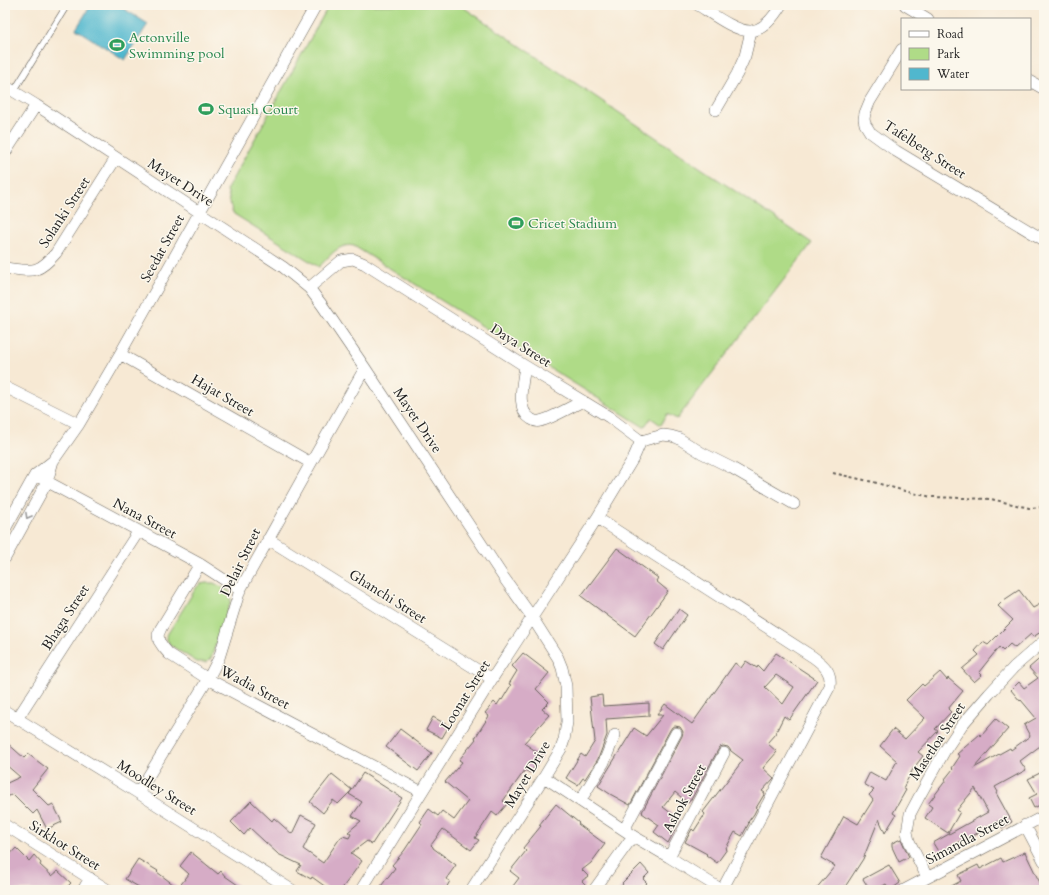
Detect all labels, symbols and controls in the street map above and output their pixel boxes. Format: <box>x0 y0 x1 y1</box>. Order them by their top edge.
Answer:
legend <box>901 18 1031 90</box>
text: Road <box>937 26 964 42</box>
place label: Actonville Swimming pool <box>129 28 225 63</box>
sports icon: Actonville Swimming pool <box>108 36 126 54</box>
text: Park <box>937 46 961 62</box>
text: Water <box>936 66 970 82</box>
sports icon: Squash Court <box>197 100 215 118</box>
place label: Squash Court <box>218 100 298 119</box>
street label: Tafelberg Street <box>880 116 970 184</box>
street label: Mayet Drive <box>144 154 217 211</box>
street label: Solanki Street <box>34 173 95 251</box>
street label: Seedat Street <box>136 210 189 286</box>
sports icon: Cricet Stadium <box>507 214 525 232</box>
place label: Cricet Stadium <box>528 214 617 233</box>
street label: Daya Street <box>487 319 555 372</box>
street label: Hajat Street <box>188 370 258 421</box>
street label: Mayet Drive <box>389 384 446 457</box>
street label: Nana Street <box>110 494 180 543</box>
one-way arrow <box>26 512 33 519</box>
street label: Delair Street <box>216 524 265 600</box>
street label: Ghanchi Street <box>345 565 431 628</box>
street label: Bhaga Street <box>37 580 94 654</box>
street label: Loonat Street <box>436 656 495 734</box>
street label: Wadia Street <box>216 661 293 714</box>
street label: Masetloa Street <box>905 698 970 784</box>
street label: Mayet Drive <box>500 737 555 811</box>
street label: Moodley Street <box>113 755 201 820</box>
street label: Ashok Street <box>658 760 711 836</box>
street label: Simandla Street <box>922 809 1013 869</box>
street label: Sirkhot Street <box>25 816 104 875</box>

